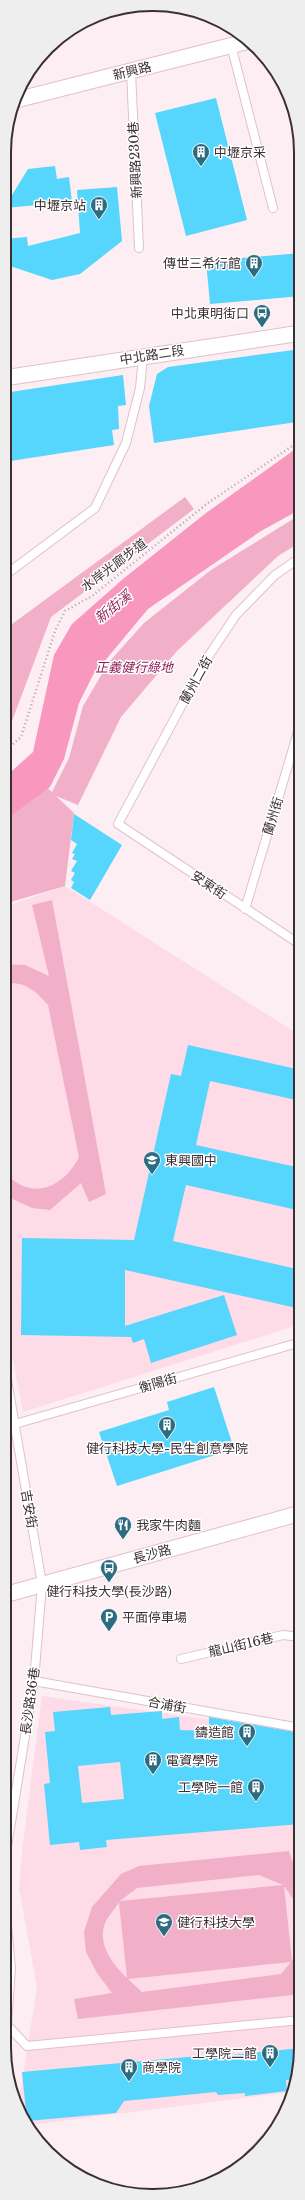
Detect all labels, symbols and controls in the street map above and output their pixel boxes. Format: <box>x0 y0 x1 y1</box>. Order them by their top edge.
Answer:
street label: 新興路 <box>111 58 153 84</box>
street label: 新興路230巷 <box>124 121 146 199</box>
building icon: 中壢京采 <box>191 142 211 167</box>
place label: 中壢京采 <box>214 144 266 161</box>
building icon: 中壢京站 <box>89 195 109 220</box>
place label: 中壢京站 <box>34 197 86 214</box>
building icon: 傳世三希行館 <box>244 253 264 278</box>
place label: 傳世三希行館 <box>163 255 241 272</box>
bus stop icon: 中北東明街口 <box>252 303 272 328</box>
place label: 中北東明街口 <box>171 305 249 322</box>
street label: 中北路二段 <box>119 342 185 368</box>
street label: 水岸光廊步道 <box>78 535 150 595</box>
water label: 新街溪 <box>91 586 137 627</box>
street label: 蘭州二街 <box>176 653 216 707</box>
park label: 正義健行綠地 <box>95 659 174 676</box>
street label: 蘭州街 <box>259 795 287 837</box>
street label: 安東街 <box>188 867 230 903</box>
school or university icon: 東興國中 <box>142 1150 162 1175</box>
place label: 東興國中 <box>165 1152 217 1169</box>
street label: 衡陽街 <box>137 1369 179 1397</box>
building icon: 健行科技大學-民生創意學院 <box>157 1415 177 1440</box>
place label: 健行科技大學-民生創意學院 <box>86 1440 248 1457</box>
street label: 吉安街 <box>17 1488 41 1530</box>
restaurant icon: 我家牛肉麵 <box>113 1515 133 1540</box>
place label: 我家牛肉麵 <box>136 1517 201 1534</box>
street label: 長沙路 <box>131 1541 173 1567</box>
bus stop icon: 健行科技大學(長沙路) <box>99 1558 119 1583</box>
place label: 健行科技大學(長沙路) <box>46 1583 172 1600</box>
parking icon: 平面停車場 <box>99 1607 119 1632</box>
place label: 平面停車場 <box>122 1609 187 1626</box>
street label: 龍山街16巷 <box>207 1629 275 1661</box>
street label: 長沙路36巷 <box>17 1666 43 1736</box>
street label: 合浦街 <box>146 1693 188 1717</box>
building icon: 鑄造館 <box>237 1722 257 1747</box>
place label: 鑄造館 <box>195 1724 234 1741</box>
building icon: 電資學院 <box>143 1750 163 1775</box>
place label: 電資學院 <box>166 1752 218 1769</box>
building icon: 工學院一館 <box>246 1777 266 1802</box>
place label: 工學院一館 <box>178 1779 243 1796</box>
school or university icon: 健行科技大學 <box>154 1912 174 1937</box>
place label: 健行科技大學 <box>177 1914 255 1931</box>
building icon: 工學院二館 <box>260 2043 280 2068</box>
place label: 工學院二館 <box>192 2045 257 2062</box>
building icon: 商學院 <box>119 2057 139 2082</box>
place label: 商學院 <box>142 2059 181 2076</box>

